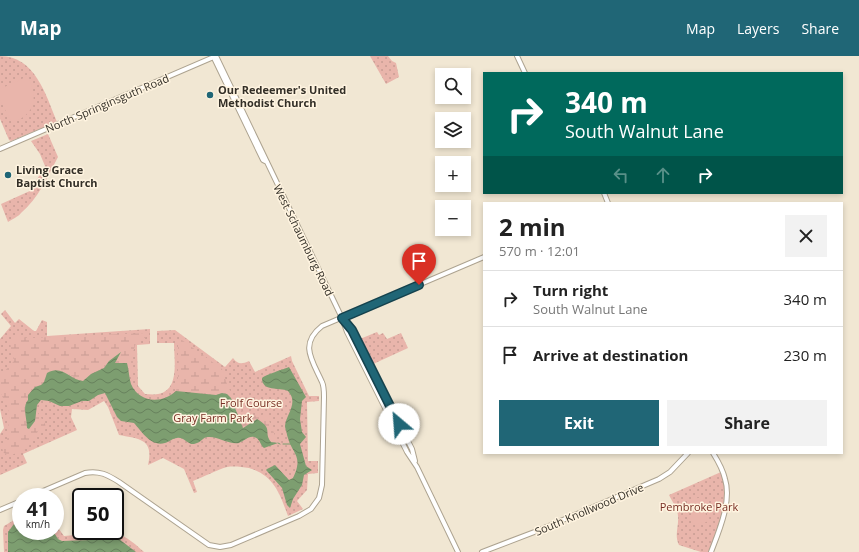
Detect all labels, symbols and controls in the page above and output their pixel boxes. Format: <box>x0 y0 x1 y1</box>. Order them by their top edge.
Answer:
text: Map <box>20 15 61 41</box>
text: Map <box>686 19 715 38</box>
text: Layers <box>737 19 779 38</box>
text: Share <box>801 19 839 38</box>
map controls <box>435 68 471 236</box>
button: search <box>435 68 471 104</box>
street label: North Springinsguth Road <box>43 70 171 136</box>
place label: Our Redeemer's United Methodist Church <box>218 82 346 110</box>
text: 340 m <box>565 83 648 121</box>
icon: right <box>499 88 551 140</box>
marker: Our Redeemer's United Methodist Church <box>205 90 215 100</box>
button: layers <box>435 112 471 148</box>
text: South Walnut Lane <box>565 119 724 143</box>
button: + <box>435 156 471 192</box>
place label: Living Grace Baptist Church <box>16 162 98 190</box>
icon: left <box>610 164 632 186</box>
icon: ahead <box>652 164 674 186</box>
icon: right <box>694 164 716 186</box>
marker: Living Grace Baptist Church <box>3 170 13 180</box>
street label: West Schaumburg Road <box>270 182 338 298</box>
button: − <box>435 200 471 236</box>
text: 2 min <box>499 210 566 243</box>
button: close <box>785 215 827 257</box>
text: 570 m · 12:01 <box>499 242 580 260</box>
pin <box>402 244 436 285</box>
icon: arrive <box>408 250 430 272</box>
text: Turn right <box>533 280 608 300</box>
icon: right <box>499 288 521 310</box>
text: 340 m <box>783 289 827 309</box>
text: South Walnut Lane <box>533 300 648 318</box>
icon: arrive <box>499 344 521 366</box>
text: Arrive at destination <box>533 345 688 365</box>
text: 230 m <box>783 345 827 365</box>
park label: Frolf Course <box>220 395 282 410</box>
button: Exit <box>499 400 659 446</box>
button: Share <box>667 400 827 446</box>
position arrow <box>378 403 420 445</box>
park label: Gray Farm Park <box>173 410 253 425</box>
street label: South Knollwood Drive <box>532 479 646 539</box>
speed limit sign: 50 <box>72 488 124 540</box>
text: 41 <box>27 495 49 522</box>
park label: Pembroke Park <box>660 499 739 514</box>
text: km/h <box>26 517 50 531</box>

